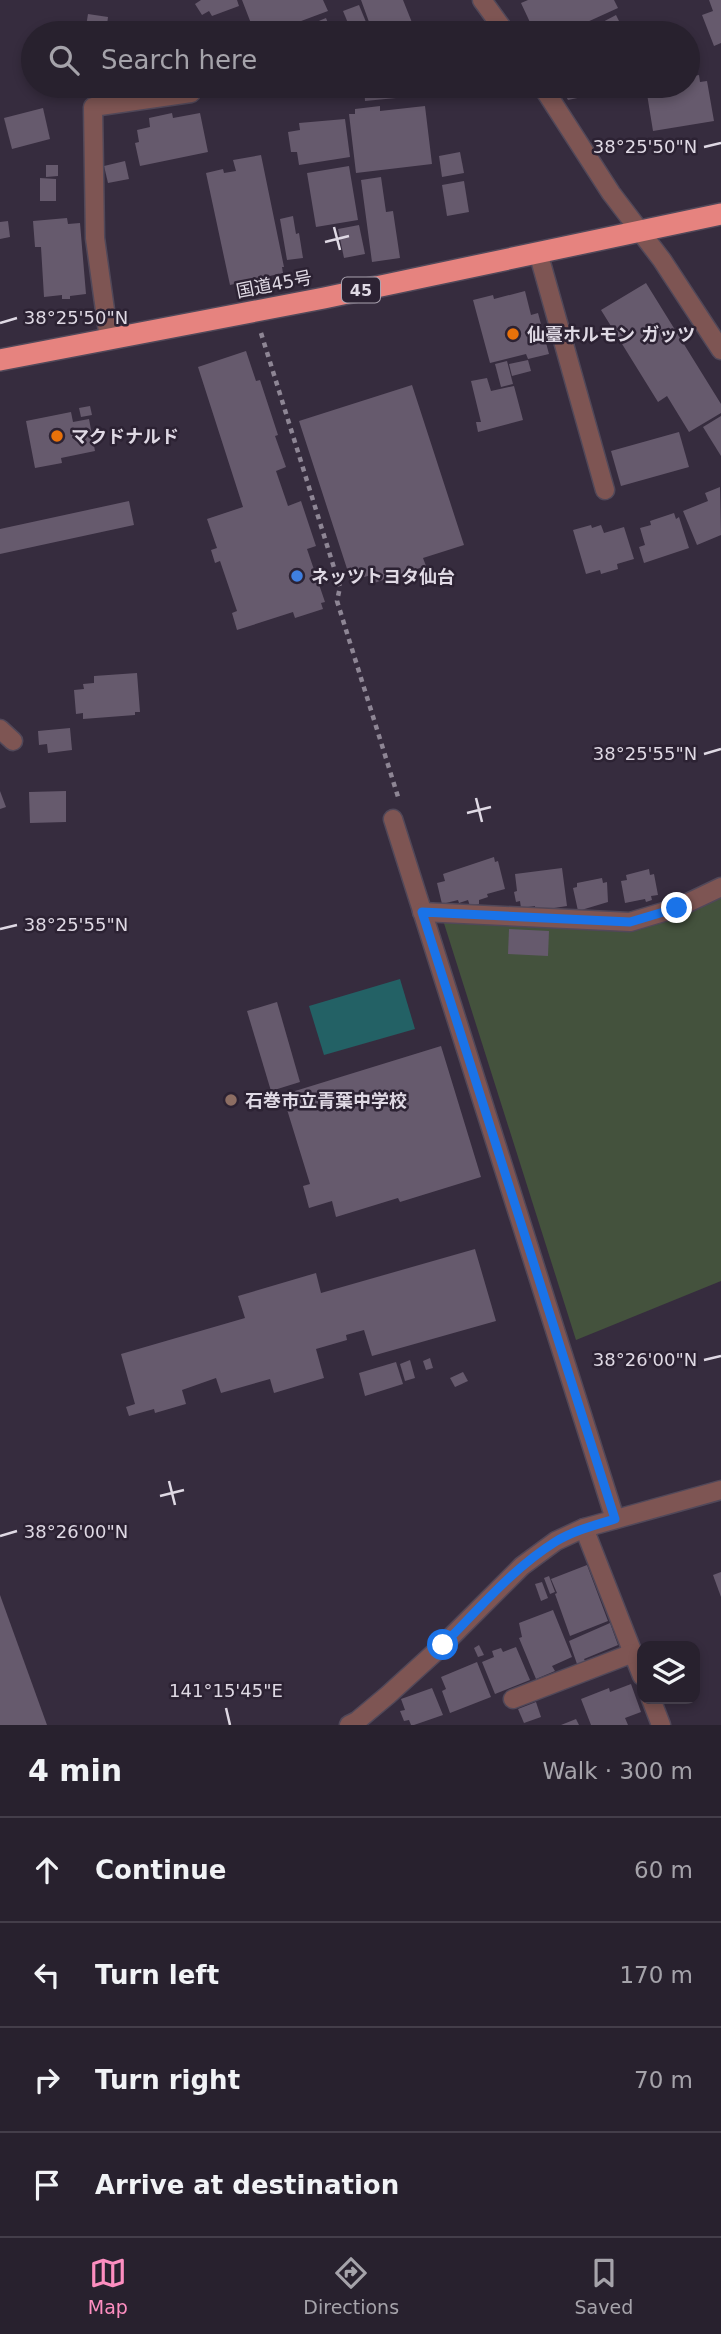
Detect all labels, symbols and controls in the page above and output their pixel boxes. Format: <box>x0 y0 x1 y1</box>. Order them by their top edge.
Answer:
search box <box>21 21 700 98</box>
icon: search <box>45 41 83 79</box>
text: Search here <box>101 45 257 75</box>
text: 38°25'50"N <box>593 136 697 157</box>
street label: 国道45号 <box>234 266 314 302</box>
road number: 45 <box>342 278 380 302</box>
text: 38°25'50"N <box>24 307 128 328</box>
place label: 仙臺ホルモン ガッツ <box>527 324 695 345</box>
marker: 仙臺ホルモン ガッツ <box>505 326 521 342</box>
place label: マクドナルド <box>71 426 179 447</box>
marker: マクドナルド <box>49 428 65 444</box>
place label: ネッツトヨタ仙台 <box>311 566 455 587</box>
marker: ネッツトヨタ仙台 <box>289 568 305 584</box>
text: 38°25'55"N <box>593 743 697 764</box>
route end <box>661 892 692 923</box>
text: 38°25'55"N <box>24 914 128 935</box>
place label: 石巻市立青葉中学校 <box>245 1090 407 1111</box>
marker: 石巻市立青葉中学校 <box>223 1092 239 1108</box>
text: 38°26'00"N <box>593 1349 697 1370</box>
text: 38°26'00"N <box>24 1521 128 1542</box>
route start <box>427 1629 458 1660</box>
map controls <box>637 1641 700 1704</box>
button: layers <box>637 1641 700 1704</box>
text: 141°15'45"E <box>169 1680 283 1701</box>
text: 4 min <box>28 1753 122 1788</box>
text: Walk · 300 m <box>542 1758 693 1784</box>
icon: ahead <box>28 1851 66 1889</box>
text: Continue <box>95 1855 226 1885</box>
text: 60 m <box>634 1857 693 1883</box>
icon: left <box>28 1956 66 1994</box>
text: Turn left <box>95 1960 219 1990</box>
text: 170 m <box>619 1962 693 1988</box>
icon: right <box>28 2061 66 2099</box>
text: Turn right <box>95 2065 240 2095</box>
text: 70 m <box>634 2067 693 2093</box>
icon: arrive <box>28 2166 66 2204</box>
text: Arrive at destination <box>95 2170 399 2200</box>
tab: Map <box>88 2254 128 2318</box>
tab: Directions <box>303 2254 399 2318</box>
tab: Saved <box>575 2254 633 2318</box>

